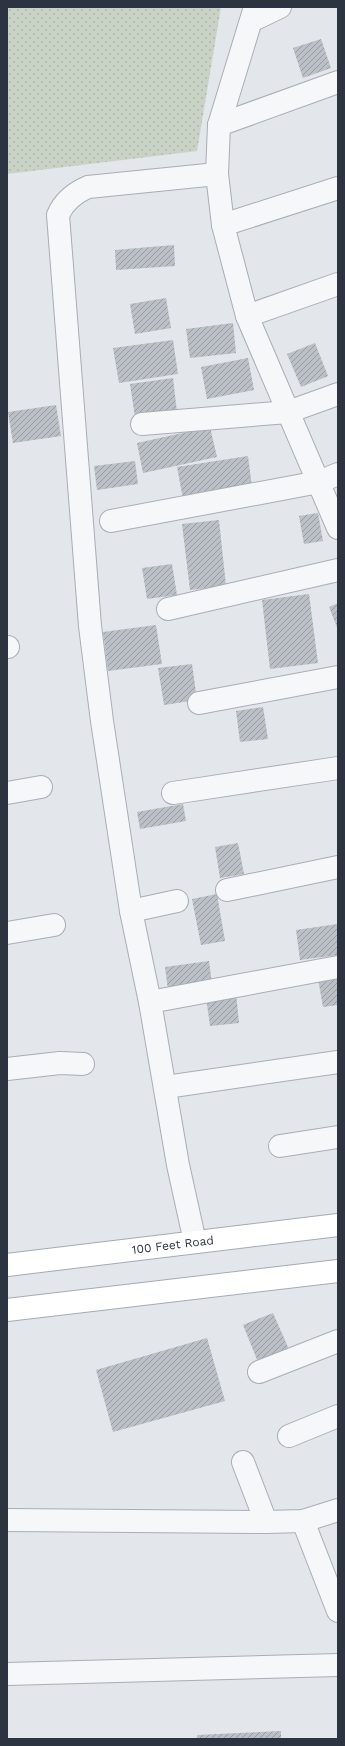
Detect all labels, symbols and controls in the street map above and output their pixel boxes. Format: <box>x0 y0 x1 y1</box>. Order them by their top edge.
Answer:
street label: 100 Feet Road <box>131 1233 215 1257</box>

